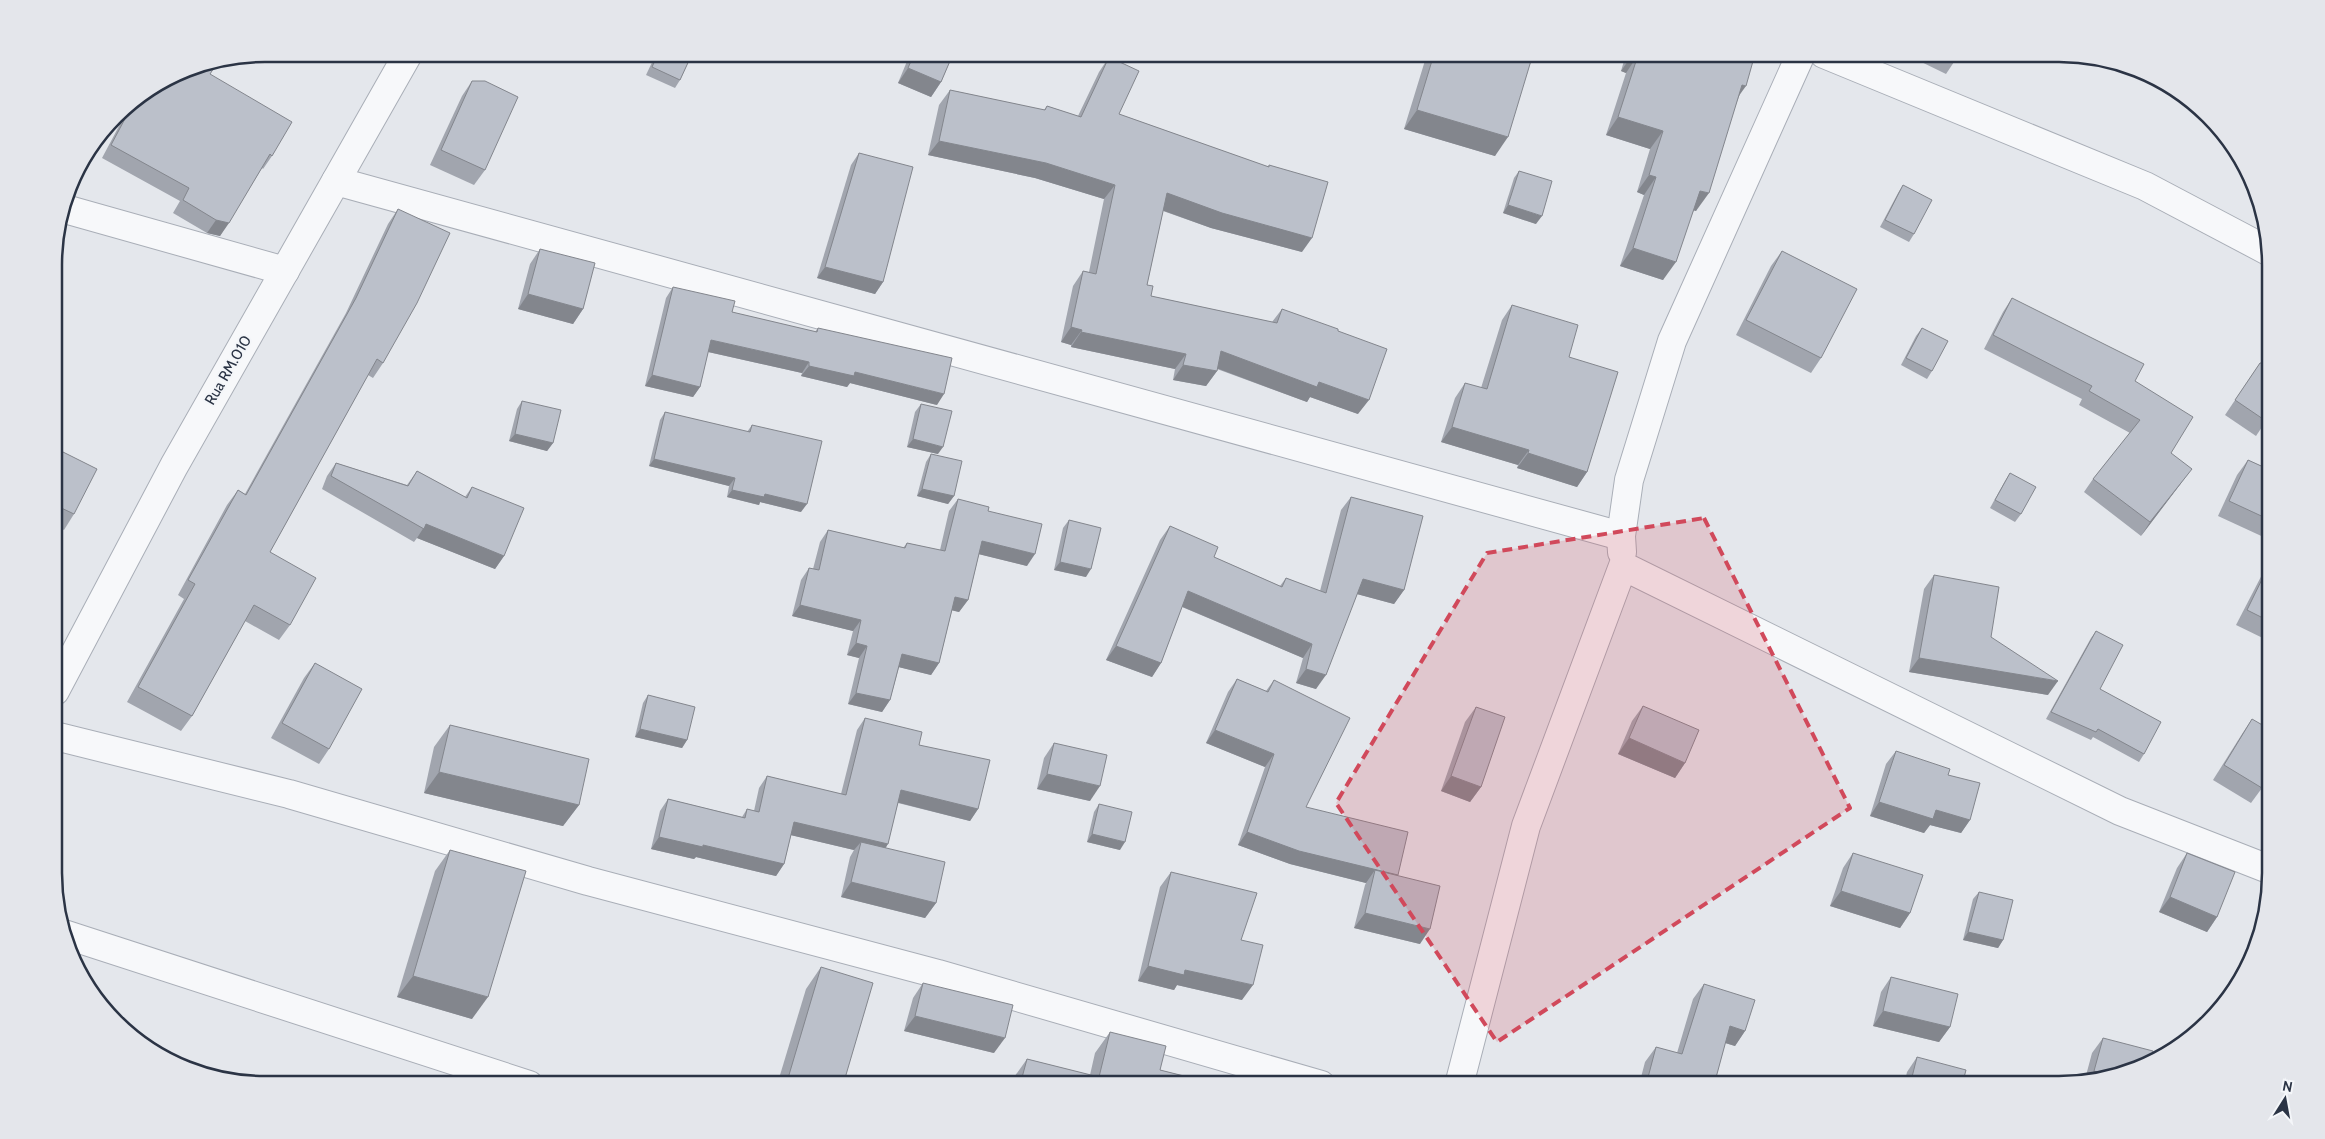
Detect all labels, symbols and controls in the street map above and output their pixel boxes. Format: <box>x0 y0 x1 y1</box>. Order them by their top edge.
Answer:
street label: Rua RM.010 <box>201 332 255 408</box>
north arrow <box>2260 1074 2310 1124</box>
text: N <box>2281 1076 2294 1096</box>

